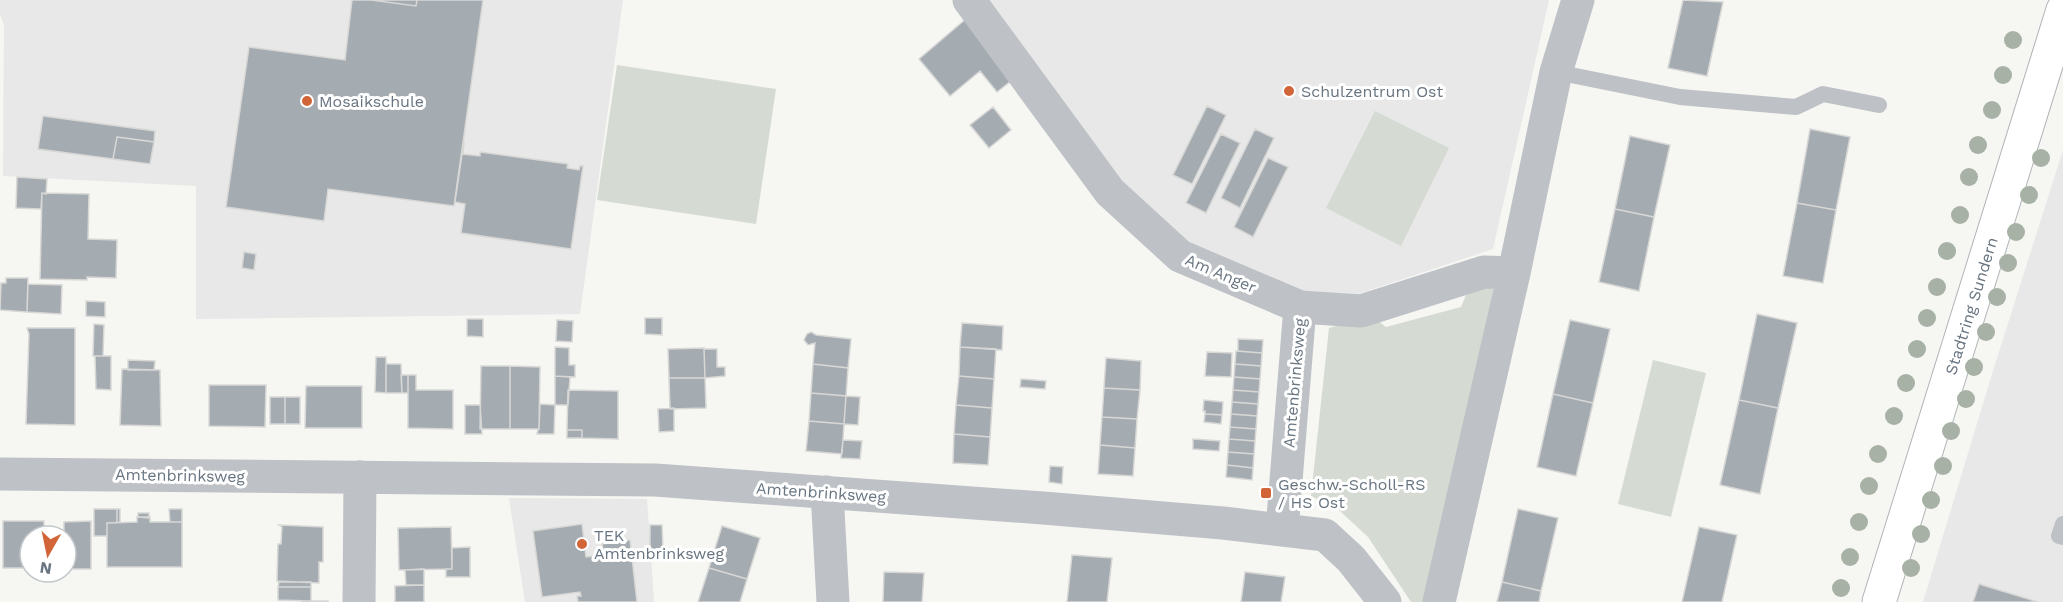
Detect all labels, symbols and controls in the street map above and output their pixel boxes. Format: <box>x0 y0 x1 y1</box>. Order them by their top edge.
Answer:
place label: Schulzentrum Ost <box>1301 82 1444 101</box>
marker: Schulzentrum Ost <box>1282 84 1296 98</box>
place label: Mosaikschule <box>319 92 424 111</box>
marker: Mosaikschule <box>300 94 314 108</box>
street label: Stadtring Sundern <box>1941 235 2002 377</box>
street label: Am Anger <box>1182 250 1260 297</box>
street label: Amtenbrinksweg <box>1279 317 1310 449</box>
street label: Amtenbrinksweg <box>115 465 246 486</box>
place label: Geschw.-Scholl-RS / HS Ost <box>1278 475 1426 512</box>
street label: Amtenbrinksweg <box>755 478 887 507</box>
marker: Geschw.-Scholl-RS / HS Ost <box>1259 486 1273 500</box>
north arrow <box>18 524 78 584</box>
place label: TEK Amtenbrinksweg <box>594 526 724 563</box>
marker: TEK Amtenbrinksweg <box>575 537 589 551</box>
text: N <box>38 558 53 579</box>

